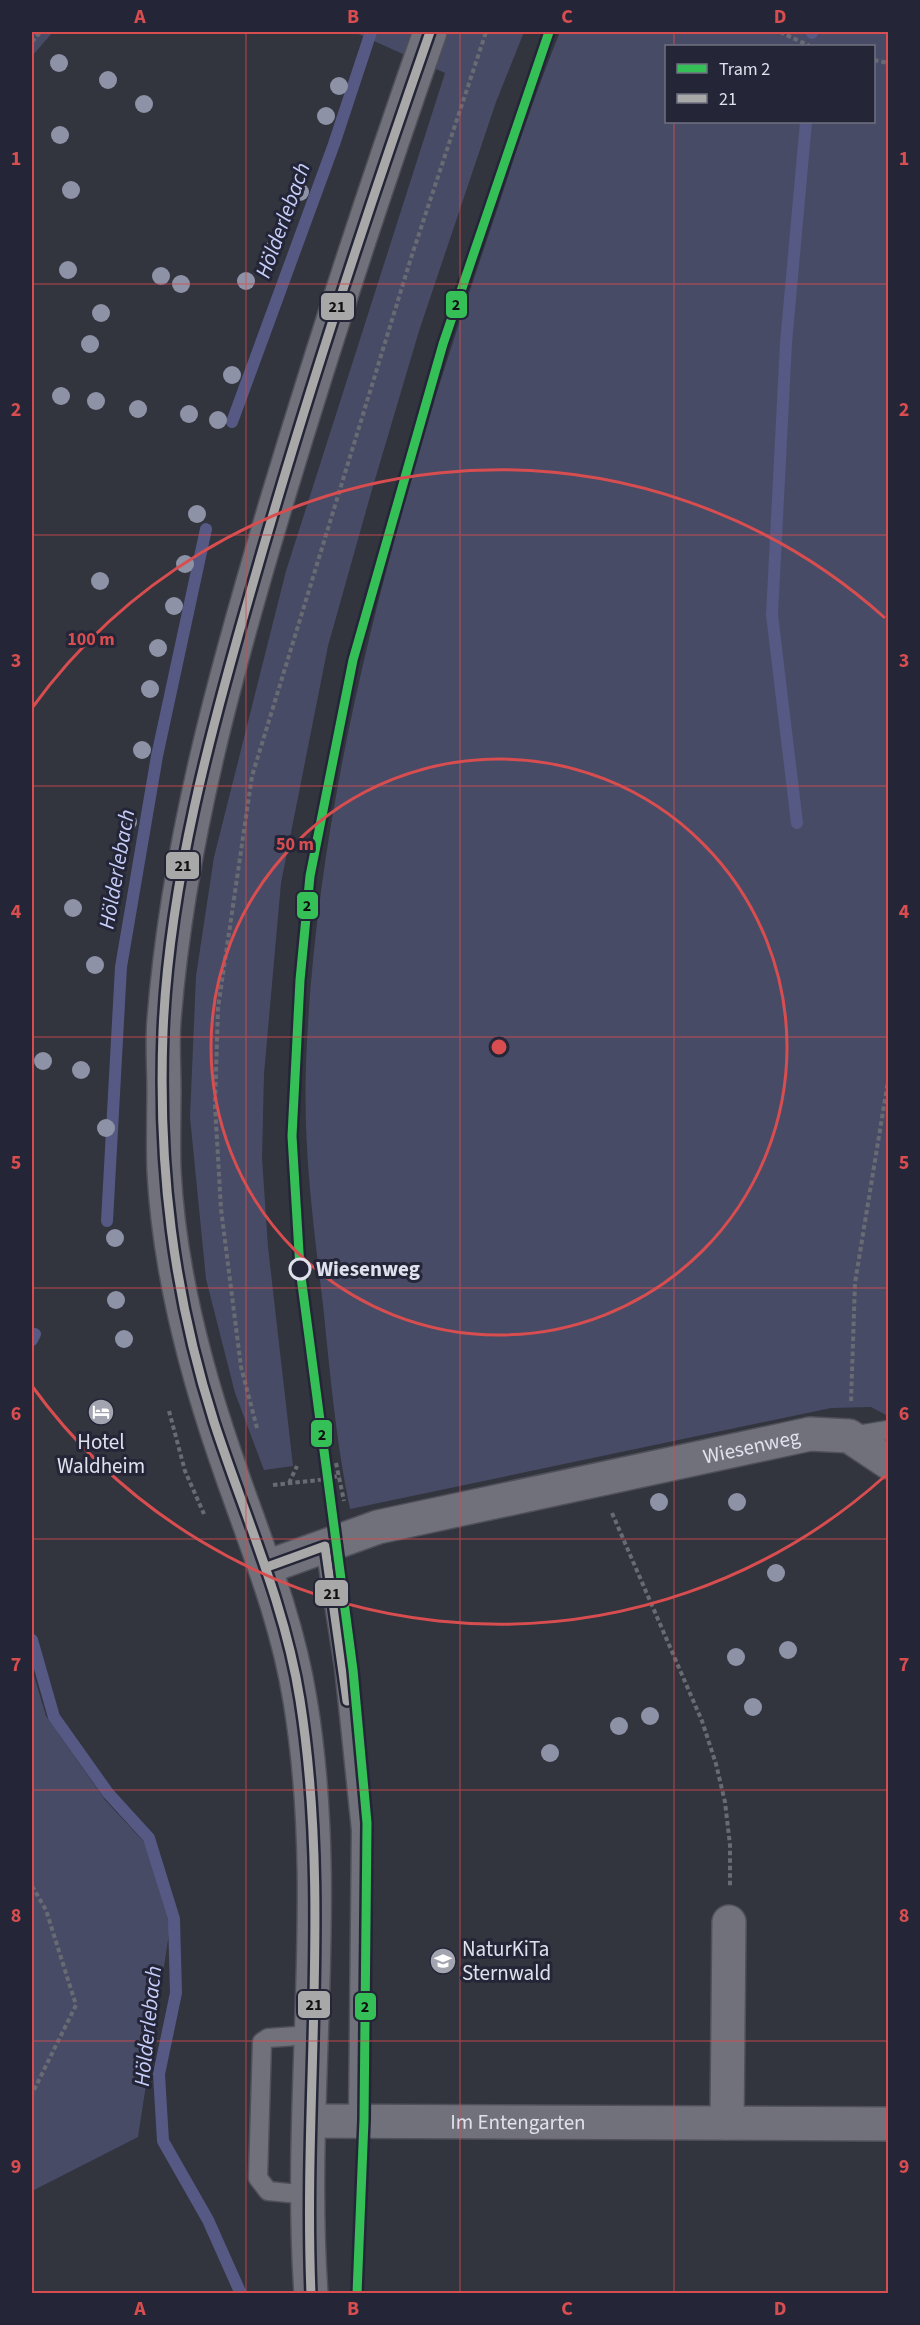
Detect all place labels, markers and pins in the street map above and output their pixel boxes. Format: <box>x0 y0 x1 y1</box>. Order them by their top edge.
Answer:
centre of rings <box>489 1037 509 1057</box>
place label: Wiesenweg <box>316 1254 420 1284</box>
marker: Wiesenweg <box>289 1258 311 1280</box>
hotel icon: Hotel Waldheim <box>86 1397 116 1427</box>
place label: Hotel Waldheim <box>57 1427 145 1481</box>
place label: NaturKiTa Sternwald <box>462 1934 551 1988</box>
school or university icon: NaturKiTa Sternwald <box>428 1946 458 1976</box>

